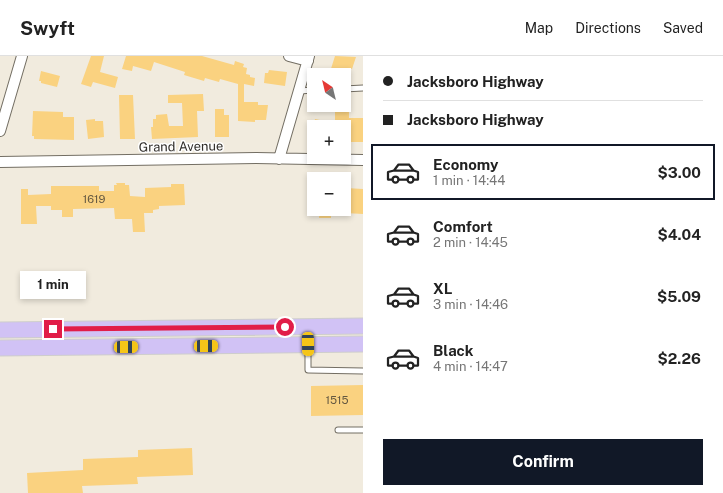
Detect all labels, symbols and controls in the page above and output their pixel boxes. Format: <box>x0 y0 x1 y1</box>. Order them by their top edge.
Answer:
text: Swyft <box>20 17 75 39</box>
text: Map <box>525 20 553 36</box>
text: Directions <box>575 20 641 36</box>
text: Saved <box>663 20 703 36</box>
north arrow <box>307 68 351 112</box>
map controls <box>307 68 351 216</box>
text: Jacksboro Highway <box>407 73 544 90</box>
text: Jacksboro Highway <box>407 111 544 128</box>
button: + <box>307 120 351 164</box>
street label: Grand Avenue <box>139 138 223 155</box>
icon: car <box>385 154 421 190</box>
text: Economy <box>433 156 498 173</box>
text: $3.00 <box>657 164 701 181</box>
button: − <box>307 172 351 216</box>
text: 1 min · 14:44 <box>433 173 505 188</box>
house number: 1619 <box>83 193 105 205</box>
icon: car <box>385 216 421 252</box>
text: Comfort <box>433 218 493 235</box>
text: $4.04 <box>657 226 701 243</box>
text: 2 min · 14:45 <box>433 235 508 250</box>
callout: 1 min <box>20 271 86 299</box>
text: 1 min <box>37 277 69 292</box>
icon: car <box>385 278 421 314</box>
text: XL <box>433 280 452 297</box>
text: $5.09 <box>657 288 701 305</box>
text: 3 min · 14:46 <box>433 297 508 312</box>
route start <box>276 318 294 336</box>
route end <box>44 320 62 338</box>
car <box>302 332 314 356</box>
car <box>194 340 218 352</box>
icon: car <box>385 340 421 376</box>
car <box>114 341 138 353</box>
text: Black <box>433 342 473 359</box>
text: $2.26 <box>657 350 701 367</box>
text: 4 min · 14:47 <box>433 359 508 374</box>
house number: 1515 <box>325 394 349 406</box>
button: Confirm <box>383 439 703 485</box>

